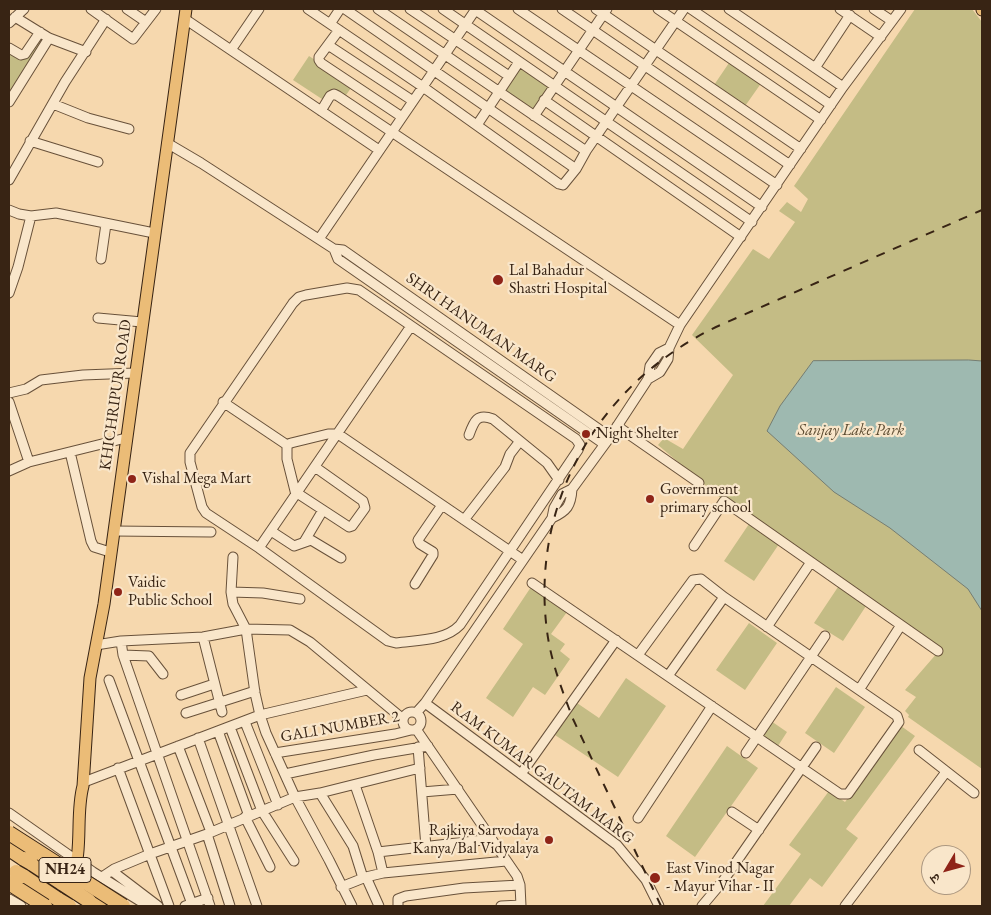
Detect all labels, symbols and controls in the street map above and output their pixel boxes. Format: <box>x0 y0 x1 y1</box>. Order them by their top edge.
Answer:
place label: Lal Bahadur Shastri Hospital <box>509 261 607 299</box>
street label: SHRI HANUMAN MARG <box>402 269 560 387</box>
marker: Lal Bahadur Shastri Hospital <box>491 273 505 287</box>
street label: KHICHRIPUR ROAD <box>96 318 136 472</box>
park label: Sanjay Lake Park <box>798 421 904 441</box>
place label: Night Shelter <box>596 424 678 444</box>
marker: Night Shelter <box>580 428 592 440</box>
place label: Vishal Mega Mart <box>142 469 251 489</box>
marker: Vishal Mega Mart <box>126 473 138 485</box>
place label: Government primary school <box>660 480 751 518</box>
marker: Government primary school <box>644 493 656 505</box>
place label: Vaidic Public School <box>128 573 212 611</box>
marker: Vaidic Public School <box>112 586 124 598</box>
street label: RAM KUMAR GAUTAM MARG <box>447 698 637 848</box>
street label: GALI NUMBER 2 <box>279 707 401 747</box>
place label: Rajkiya Sarvodaya Kanya/Bal Vidyalaya <box>413 821 539 859</box>
marker: Rajkiya Sarvodaya Kanya/Bal Vidyalaya <box>543 834 555 846</box>
north arrow <box>921 845 971 895</box>
road number: NH24 <box>39 858 91 882</box>
place label: East Vinod Nagar - Mayur Vihar - II <box>666 859 774 897</box>
text: उ <box>925 870 944 887</box>
marker: East Vinod Nagar - Mayur Vihar - II <box>648 871 662 885</box>

